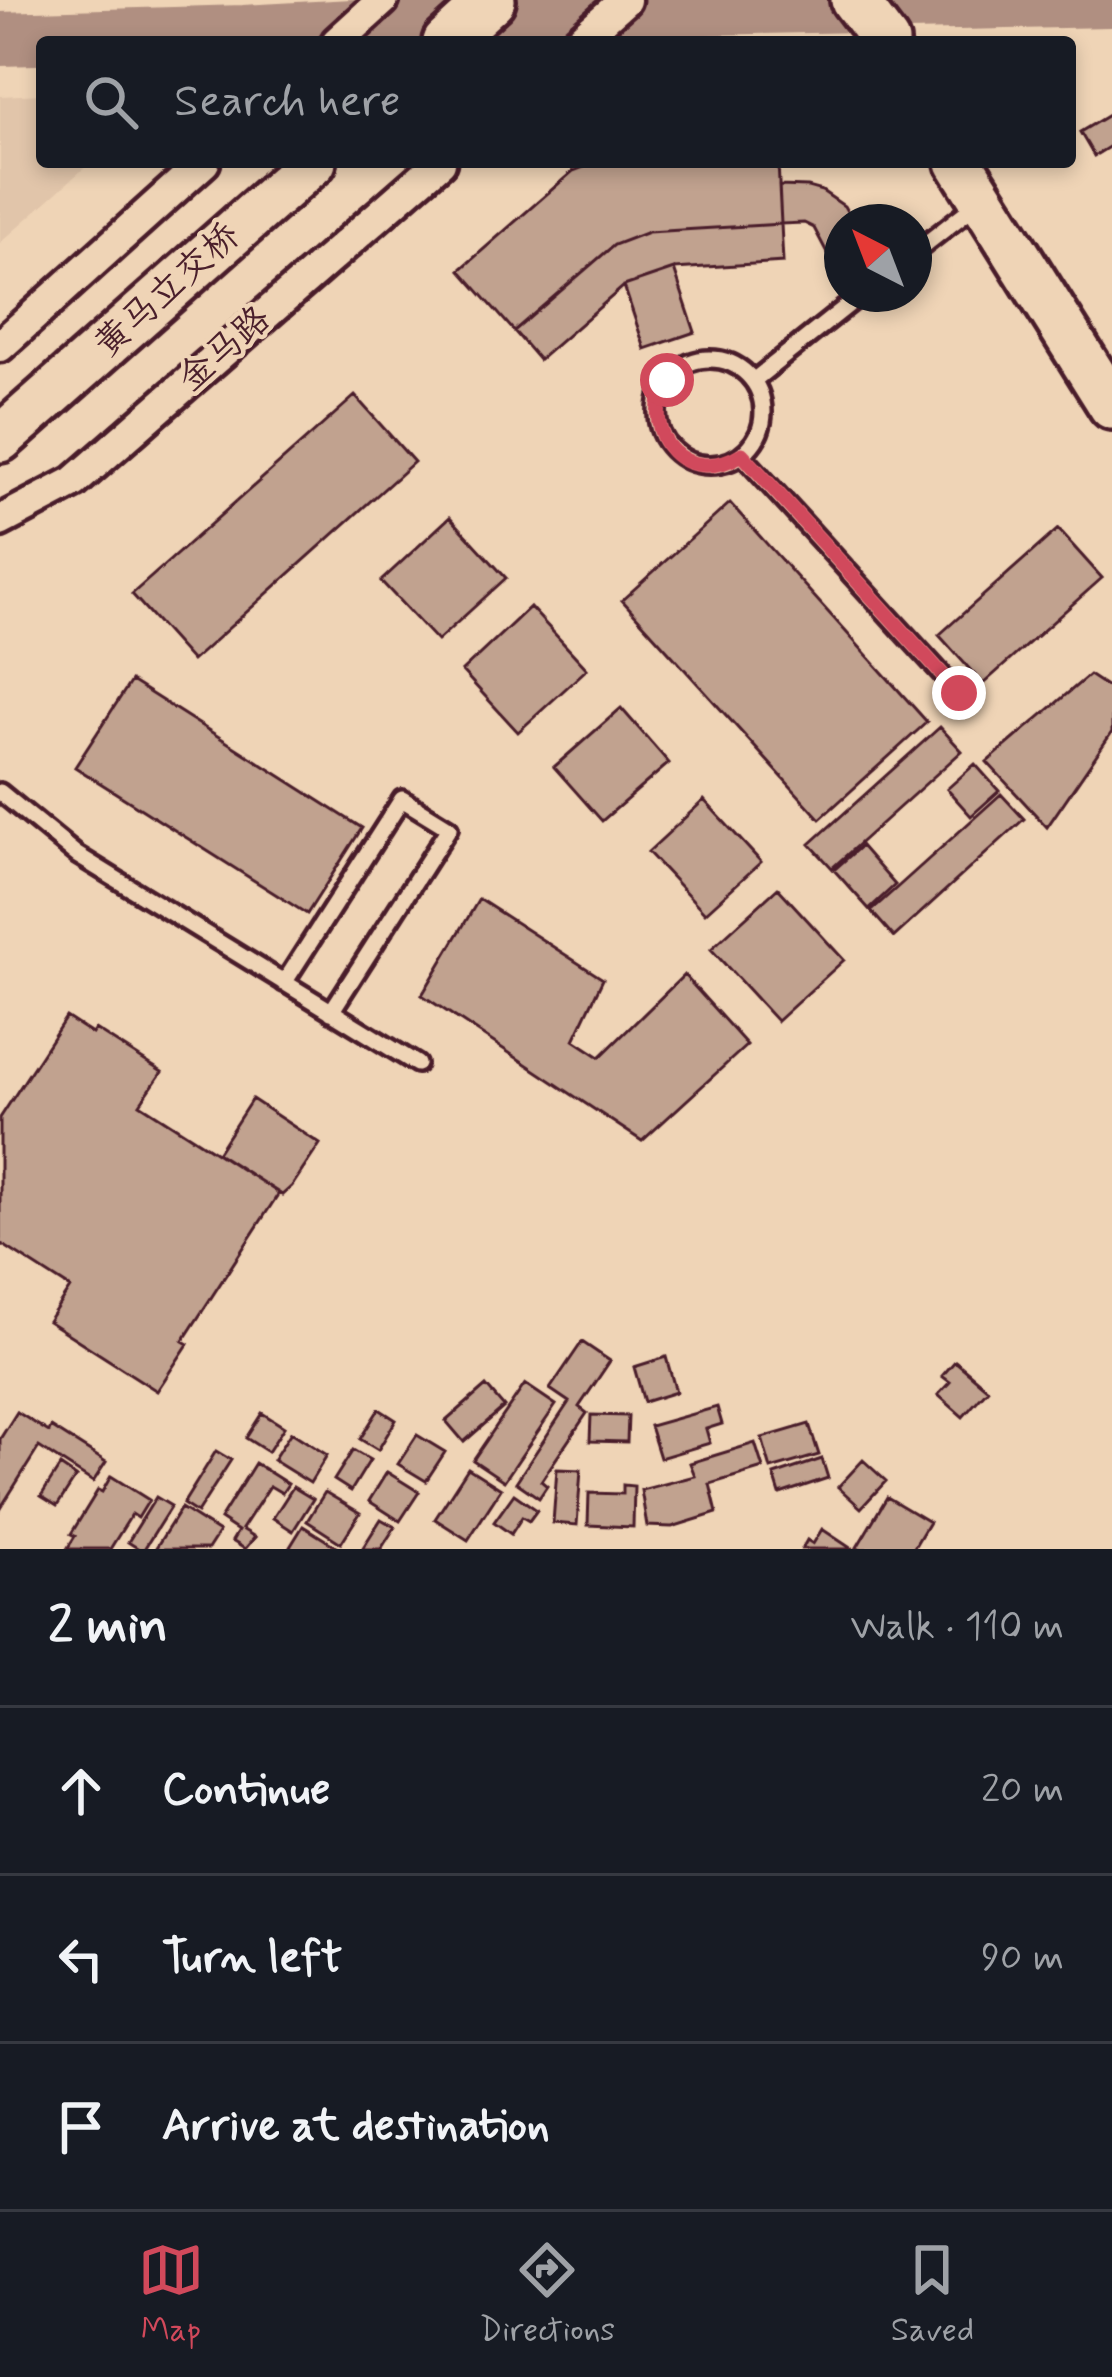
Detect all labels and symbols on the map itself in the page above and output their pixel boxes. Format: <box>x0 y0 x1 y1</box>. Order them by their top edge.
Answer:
north arrow <box>824 204 932 312</box>
street label: 黄马立交桥 <box>85 213 251 369</box>
street label: 金马路 <box>169 297 281 403</box>
route start <box>640 353 694 407</box>
route end <box>932 666 986 720</box>

